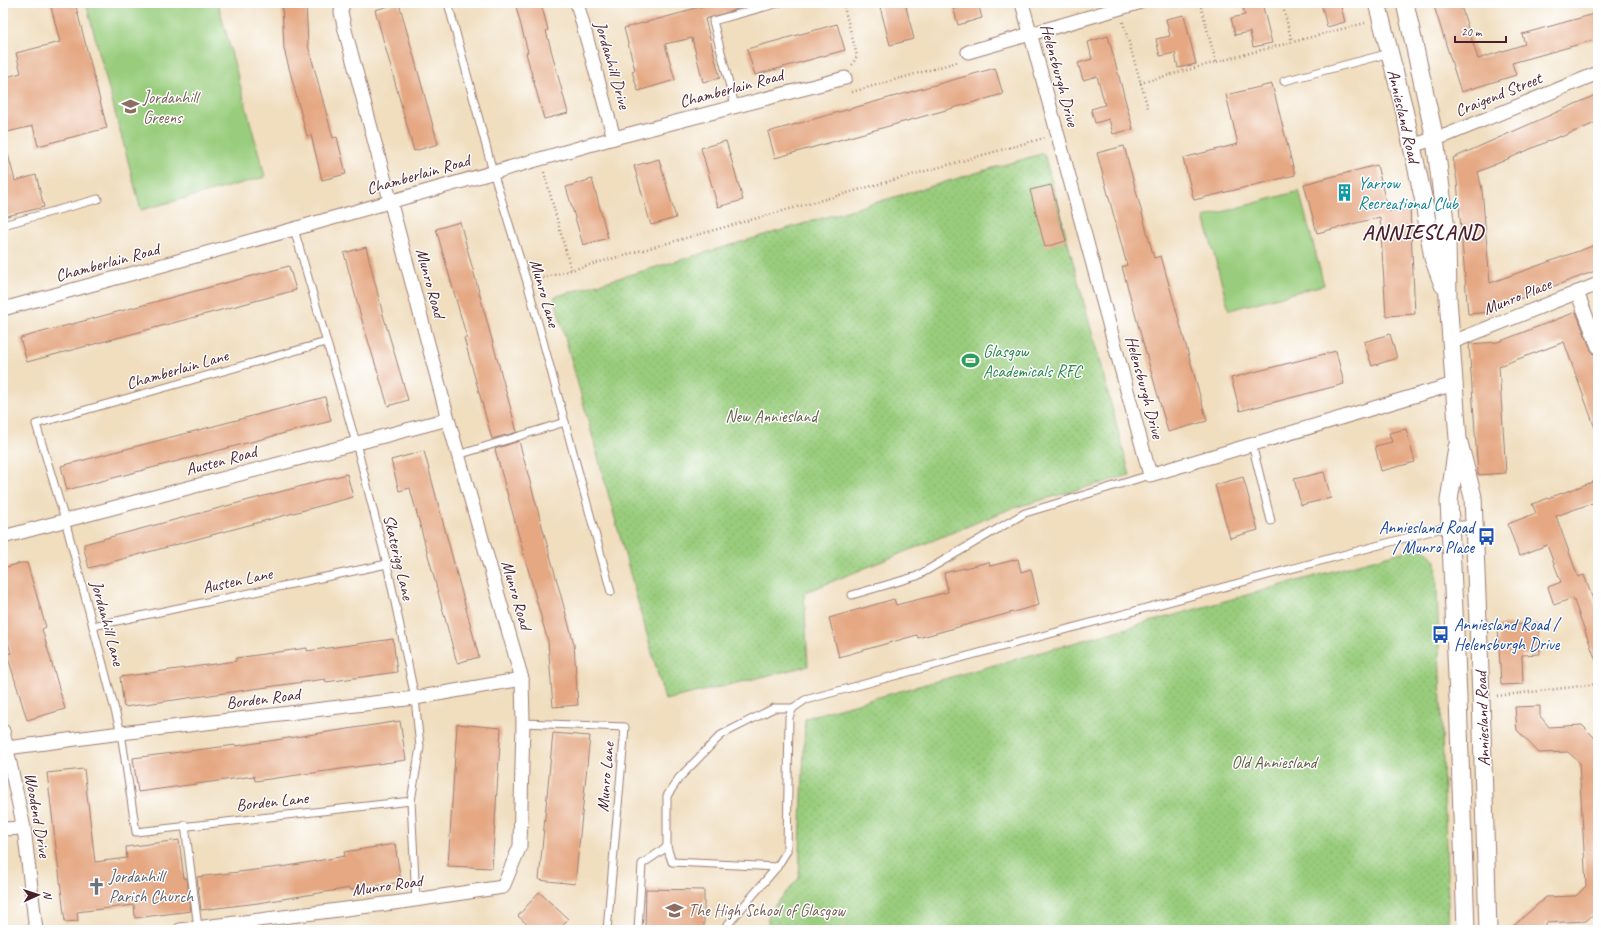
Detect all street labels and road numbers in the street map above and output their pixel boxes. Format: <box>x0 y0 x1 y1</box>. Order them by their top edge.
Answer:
street label: Jordanhill Drive <box>590 18 635 113</box>
street label: Helensburgh Drive <box>1036 22 1084 130</box>
street label: Chamberlain Road <box>677 64 787 112</box>
street label: Craigend Street <box>1452 67 1547 121</box>
street label: Anniesland Road <box>1383 68 1425 167</box>
street label: Chamberlain Road <box>364 149 474 199</box>
street label: Chamberlain Road <box>53 238 163 286</box>
street label: Munro Road <box>411 246 450 322</box>
street label: Munro Lane <box>525 257 565 331</box>
street label: Munro Place <box>1480 273 1556 320</box>
street label: Helensburgh Drive <box>1121 334 1169 442</box>
street label: Chamberlain Lane <box>124 345 232 394</box>
street label: Austen Road <box>183 440 261 480</box>
street label: Skaterigg Lane <box>379 513 419 603</box>
street label: Munro Road <box>497 558 537 634</box>
street label: Austen Lane <box>200 563 275 598</box>
street label: Jordanhill Lane <box>86 577 129 669</box>
street label: Anniesland Road <box>1470 669 1495 767</box>
street label: Borden Road <box>225 683 303 713</box>
street label: Munro Lane <box>592 740 619 813</box>
street label: Woodend Drive <box>20 771 56 860</box>
street label: Borden Lane <box>235 787 311 816</box>
street label: Munro Road <box>351 870 426 901</box>

